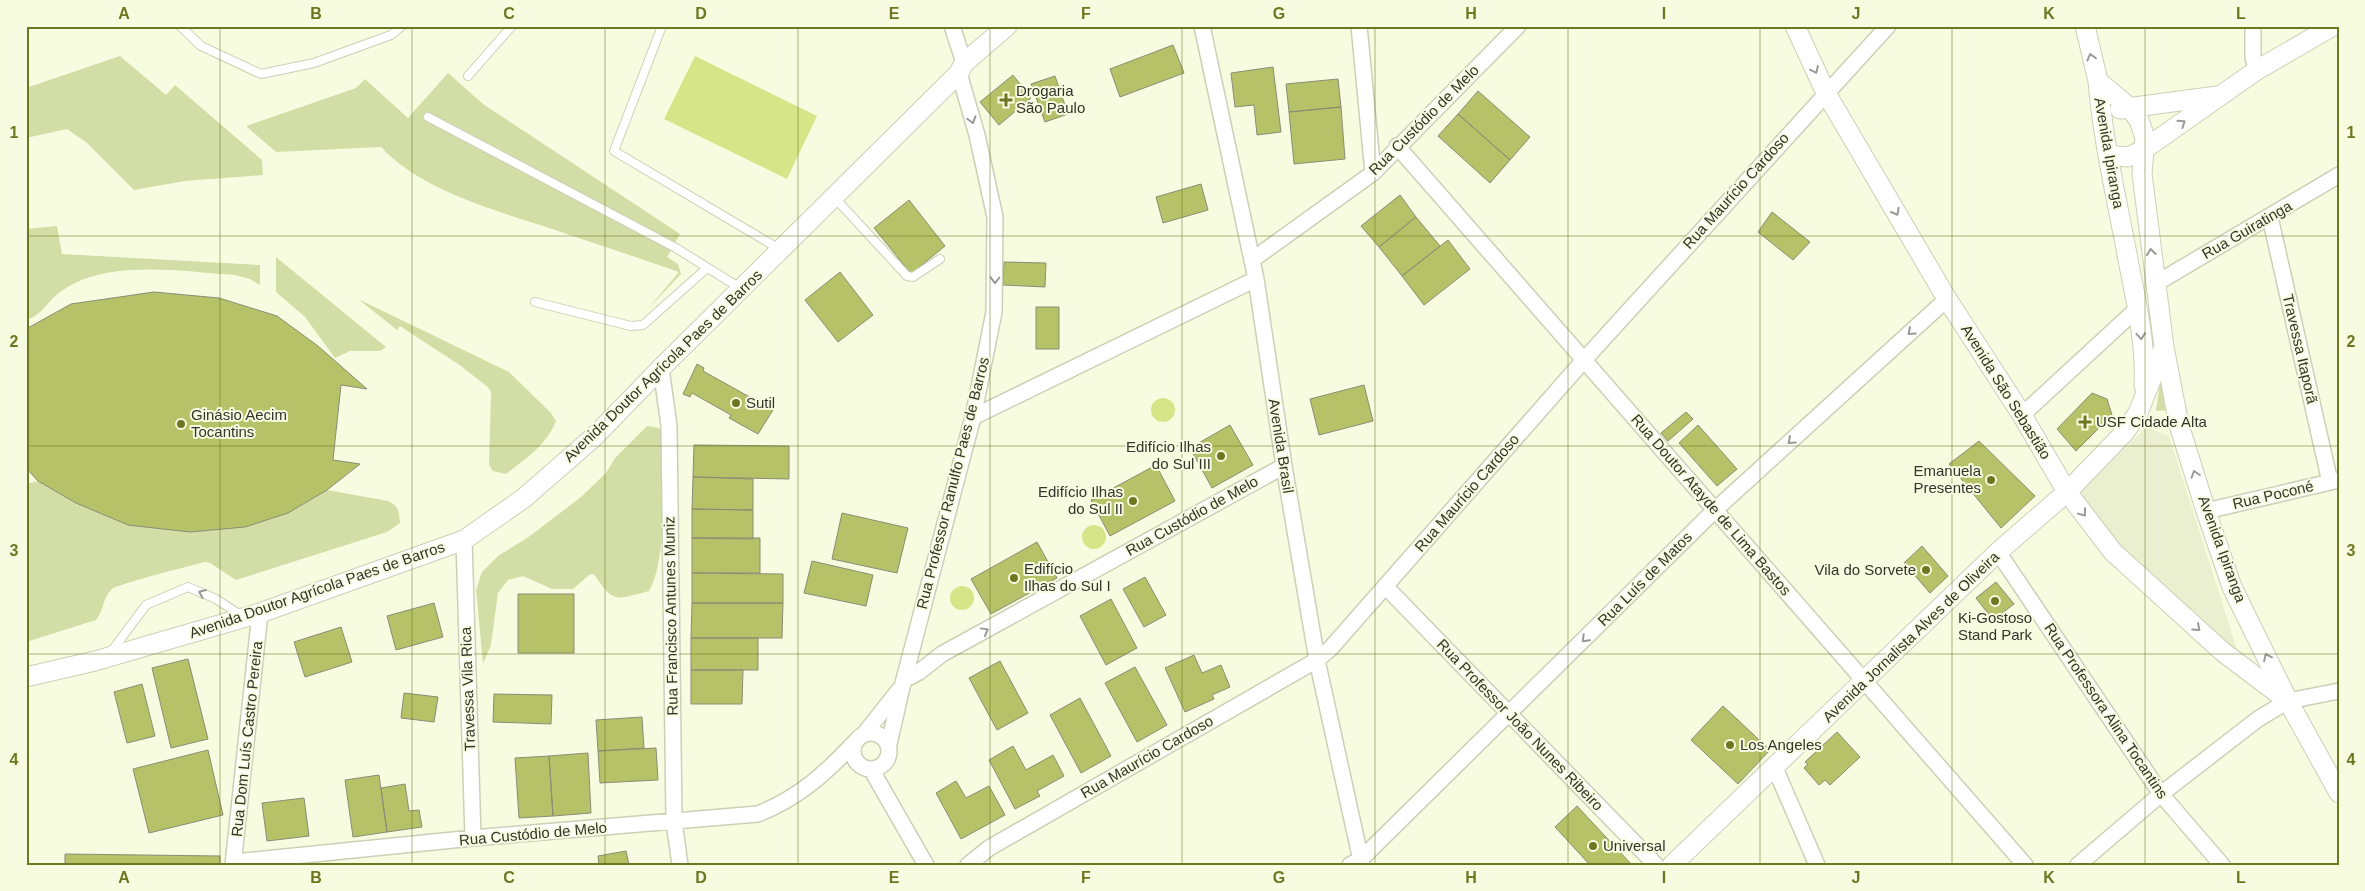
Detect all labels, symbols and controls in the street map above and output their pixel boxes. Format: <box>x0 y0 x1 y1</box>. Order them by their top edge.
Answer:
text: A <box>118 5 130 22</box>
text: B <box>310 5 322 22</box>
text: C <box>503 5 515 22</box>
text: D <box>695 5 707 22</box>
text: E <box>889 5 900 22</box>
text: F <box>1081 5 1091 22</box>
text: G <box>1273 5 1285 22</box>
text: H <box>1465 5 1477 22</box>
text: I <box>1662 5 1666 22</box>
text: J <box>1852 5 1860 22</box>
text: K <box>2043 5 2055 22</box>
text: L <box>2236 5 2246 22</box>
one-way arrow <box>2087 54 2097 62</box>
street label: Rua Custódio de Melo <box>1365 61 1482 178</box>
one-way arrow <box>1809 65 1819 74</box>
place label: Drogaria São Paulo <box>1016 82 1085 116</box>
marker: Drogaria São Paulo <box>1000 94 1012 106</box>
street label: Avenida Ipiranga <box>2091 96 2128 210</box>
one-way arrow <box>967 115 977 123</box>
one-way arrow <box>2176 120 2185 129</box>
text: 1 <box>10 124 19 141</box>
text: 1 <box>2347 124 2356 141</box>
street label: Rua Maurício Cardoso <box>1679 129 1792 252</box>
street label: Rua Guiratinga <box>2199 197 2295 262</box>
one-way arrow <box>1889 206 1899 215</box>
one-way arrow <box>2146 248 2157 256</box>
street label: Avenida Doutor Agrícola Paes de Barros <box>560 266 765 465</box>
one-way arrow <box>990 276 1000 284</box>
street label: Travessa Itaporã <box>2280 292 2322 406</box>
street label: Avenida São Sebastião <box>1958 321 2055 462</box>
one-way arrow <box>1907 326 1916 335</box>
one-way arrow <box>2136 332 2147 340</box>
text: 2 <box>10 333 19 350</box>
text: 2 <box>2347 333 2356 350</box>
street label: Rua Professor Ranulfo Paes de Barros <box>913 355 992 611</box>
place label: Sutil <box>746 394 775 411</box>
marker: Sutil <box>730 397 742 409</box>
street label: Avenida Brasil <box>1266 397 1297 494</box>
place label: Ginásio Aecim Tocantins <box>191 406 287 440</box>
street label: Rua Doutor Atayde de Lima Bastos <box>1628 411 1795 599</box>
place label: USF Cidade Alta <box>2096 413 2208 430</box>
marker: USF Cidade Alta <box>2078 415 2092 429</box>
marker: Ginásio Aecim Tocantins <box>175 418 187 430</box>
street label: Rua Maurício Cardoso <box>1411 430 1522 555</box>
one-way arrow <box>1787 435 1796 444</box>
place label: Edifício Ilhas do Sul III <box>1126 438 1211 472</box>
marker: Edifício Ilhas do Sul III <box>1215 450 1227 462</box>
place label: Emanuela Presentes <box>1913 462 1982 496</box>
one-way arrow <box>2190 470 2200 478</box>
street label: Rua Custódio de Melo <box>1123 472 1261 559</box>
marker: Emanuela Presentes <box>1985 474 1997 486</box>
street label: Rua Poconé <box>2231 477 2315 512</box>
place label: Edifício Ilhas do Sul II <box>1038 483 1123 517</box>
street label: Avenida Ipiranga <box>2195 493 2250 605</box>
marker: Edifício Ilhas do Sul II <box>1127 495 1139 507</box>
one-way arrow <box>2077 507 2086 517</box>
street label: Rua Francisco Antunes Muniz <box>660 516 681 716</box>
street label: Rua Luís de Matos <box>1594 528 1695 629</box>
street label: Avenida Doutor Agrícola Paes de Barros <box>187 538 447 641</box>
text: 3 <box>10 542 19 559</box>
text: 3 <box>2347 542 2356 559</box>
street label: Avenida Jornalista Alves de Oliveira <box>1819 547 2003 725</box>
place label: Edifício Ilhas do Sul I <box>1024 560 1111 594</box>
place label: Vila do Sorvete <box>1815 561 1916 578</box>
marker: Vila do Sorvete <box>1920 564 1932 576</box>
marker: Edifício Ilhas do Sul I <box>1008 572 1020 584</box>
one-way arrow <box>198 589 207 599</box>
marker: Ki-Gostoso Stand Park <box>1989 595 2001 607</box>
place label: Ki-Gostoso Stand Park <box>1958 609 2033 643</box>
street label: Rua Professora Alina Tocantins <box>2041 620 2172 802</box>
one-way arrow <box>2191 622 2200 631</box>
street label: Travessa Vila Rica <box>457 626 478 751</box>
one-way arrow <box>980 627 989 637</box>
one-way arrow <box>1582 633 1591 642</box>
street label: Rua Professor João Nunes Ribeiro <box>1434 635 1607 814</box>
street label: Rua Dom Luís Castro Pereira <box>228 640 265 838</box>
one-way arrow <box>2263 653 2273 662</box>
street label: Rua Maurício Cardoso <box>1078 712 1216 801</box>
place label: Los Angeles <box>1740 736 1822 753</box>
marker: Los Angeles <box>1724 739 1736 751</box>
text: 4 <box>10 751 19 768</box>
text: 4 <box>2347 751 2356 768</box>
street label: Rua Custódio de Melo <box>458 819 608 848</box>
place label: Universal <box>1603 837 1666 854</box>
marker: Universal <box>1587 840 1599 852</box>
text: A <box>118 869 130 886</box>
text: B <box>310 869 322 886</box>
text: C <box>503 869 515 886</box>
text: D <box>695 869 707 886</box>
text: E <box>889 869 900 886</box>
text: F <box>1081 869 1091 886</box>
text: G <box>1273 869 1285 886</box>
text: H <box>1465 869 1477 886</box>
text: I <box>1662 869 1666 886</box>
text: J <box>1852 869 1860 886</box>
text: K <box>2043 869 2055 886</box>
text: L <box>2236 869 2246 886</box>

